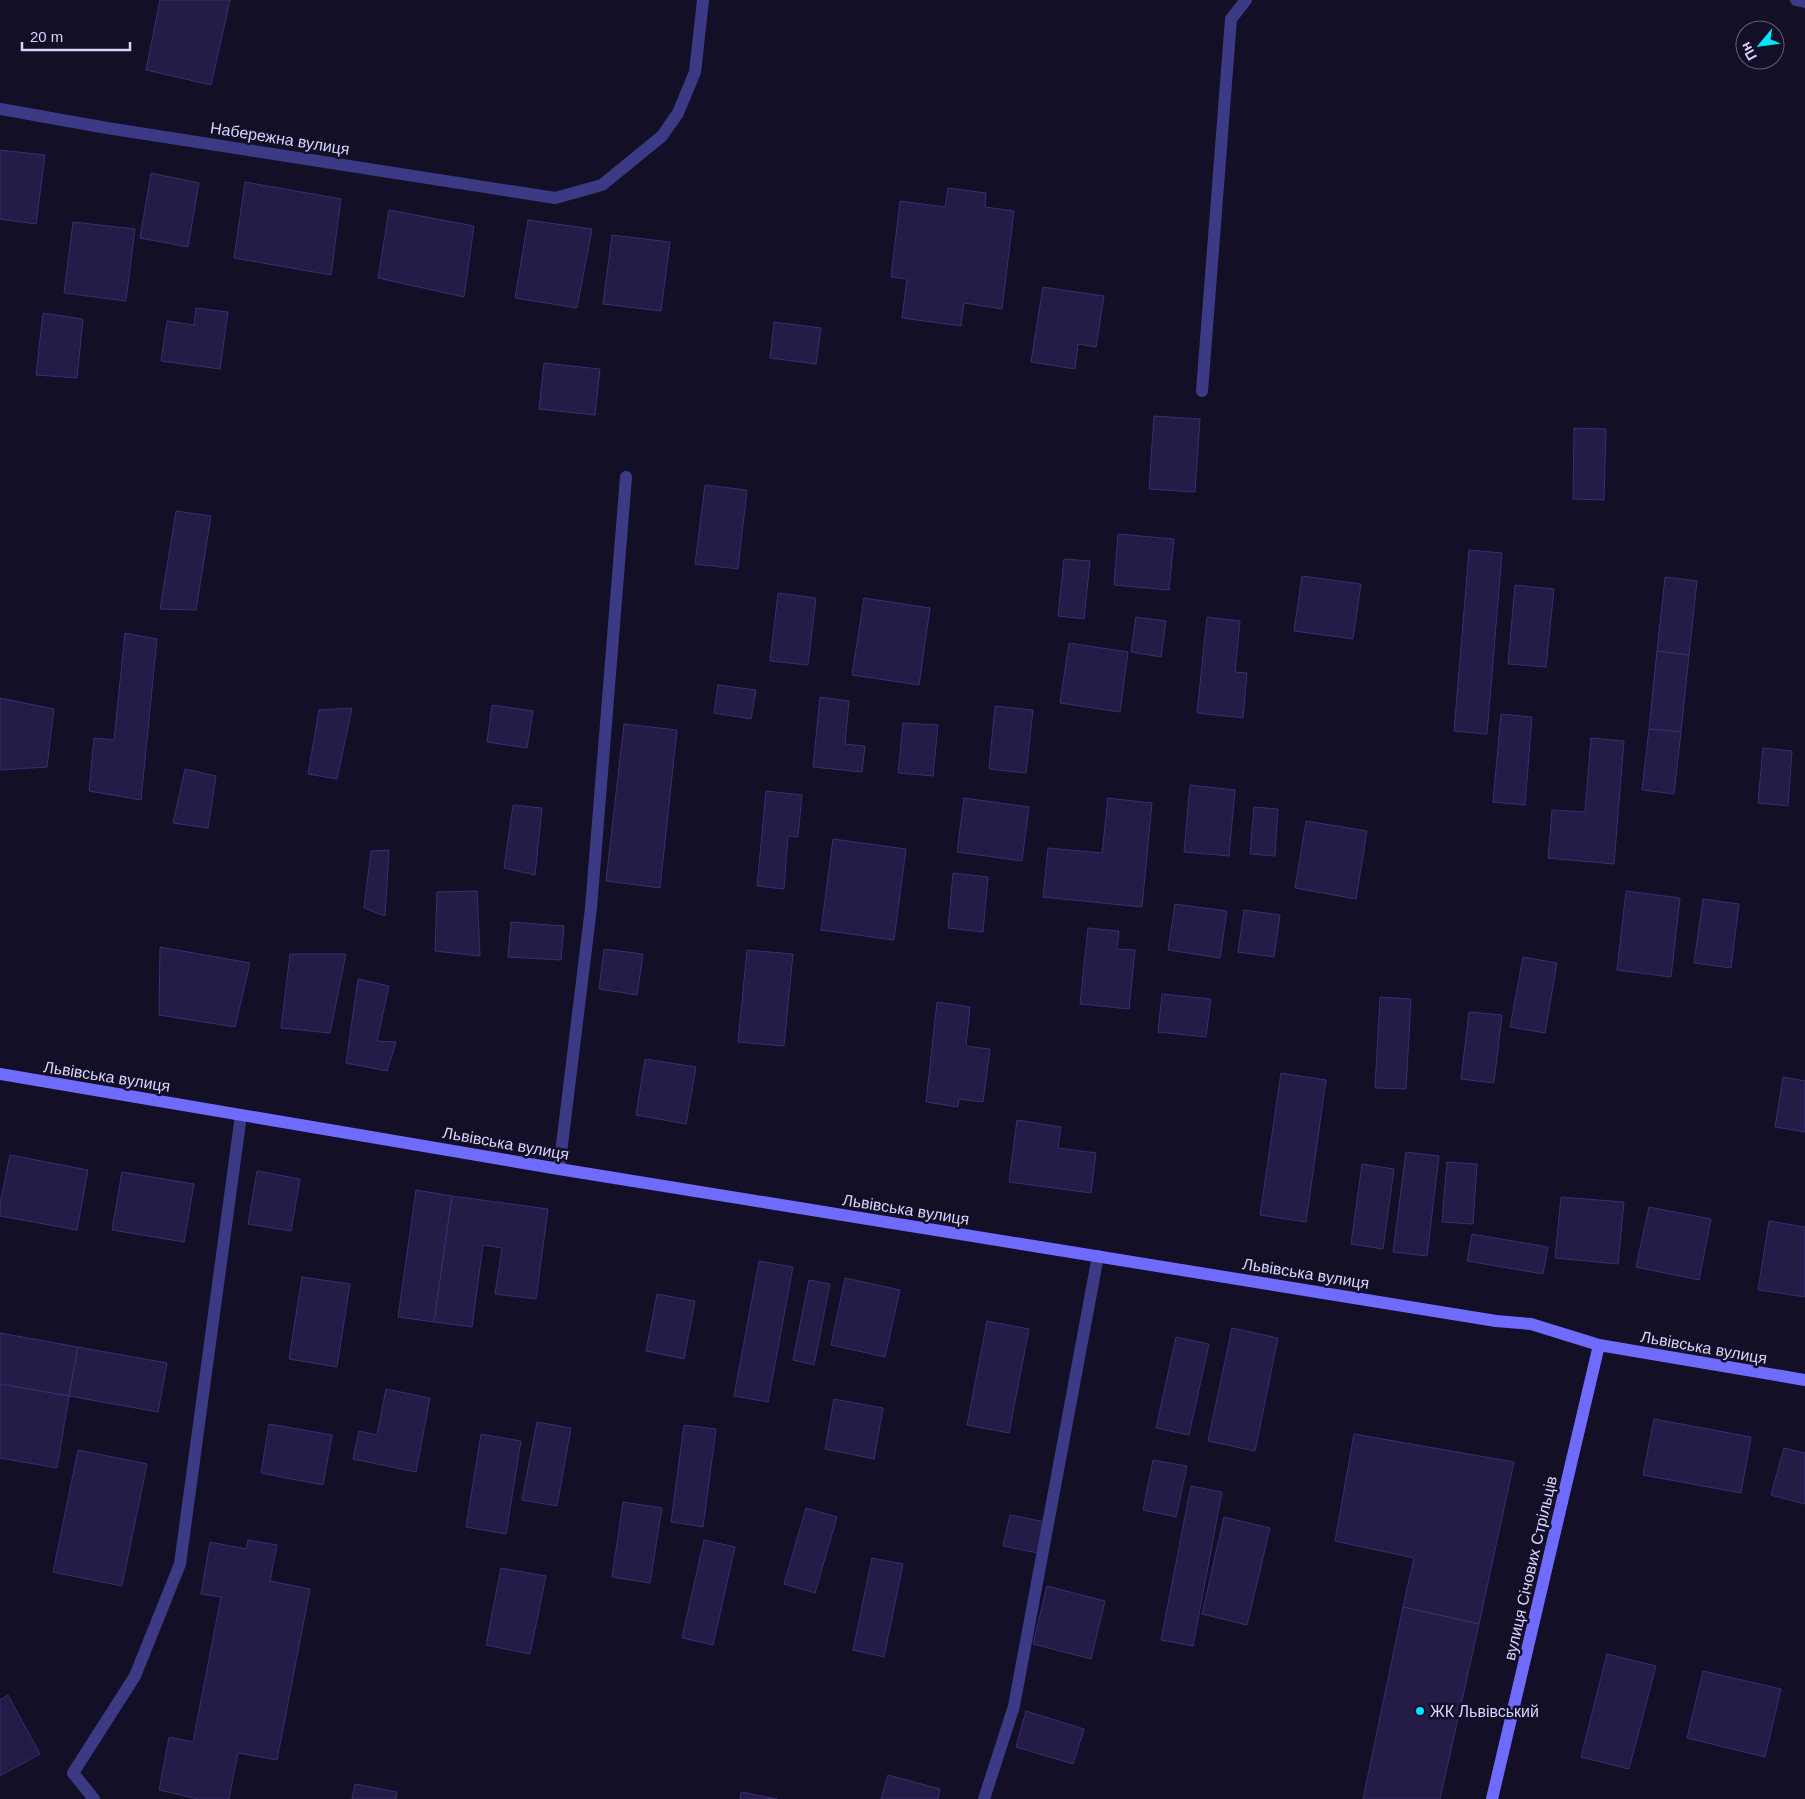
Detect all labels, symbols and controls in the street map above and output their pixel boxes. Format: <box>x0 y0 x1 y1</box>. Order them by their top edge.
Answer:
scale bar <box>22 20 130 52</box>
north arrow <box>1735 20 1785 70</box>
text: 20 m <box>30 28 63 45</box>
text: Пн <box>1737 39 1760 63</box>
street label: Набережна вулиця <box>209 119 351 158</box>
street label: Львівська вулиця <box>42 1058 172 1095</box>
street label: Львівська вулиця <box>441 1124 570 1163</box>
street label: Львівська вулиця <box>841 1191 971 1228</box>
street label: Львівська вулиця <box>1241 1255 1371 1292</box>
street label: Львівська вулиця <box>1639 1328 1768 1367</box>
street label: вулиця Січових Стрільців <box>1501 1474 1560 1662</box>
place label: ЖК Львівський <box>1430 1703 1539 1720</box>
marker: ЖК Львівський <box>1414 1705 1426 1717</box>

